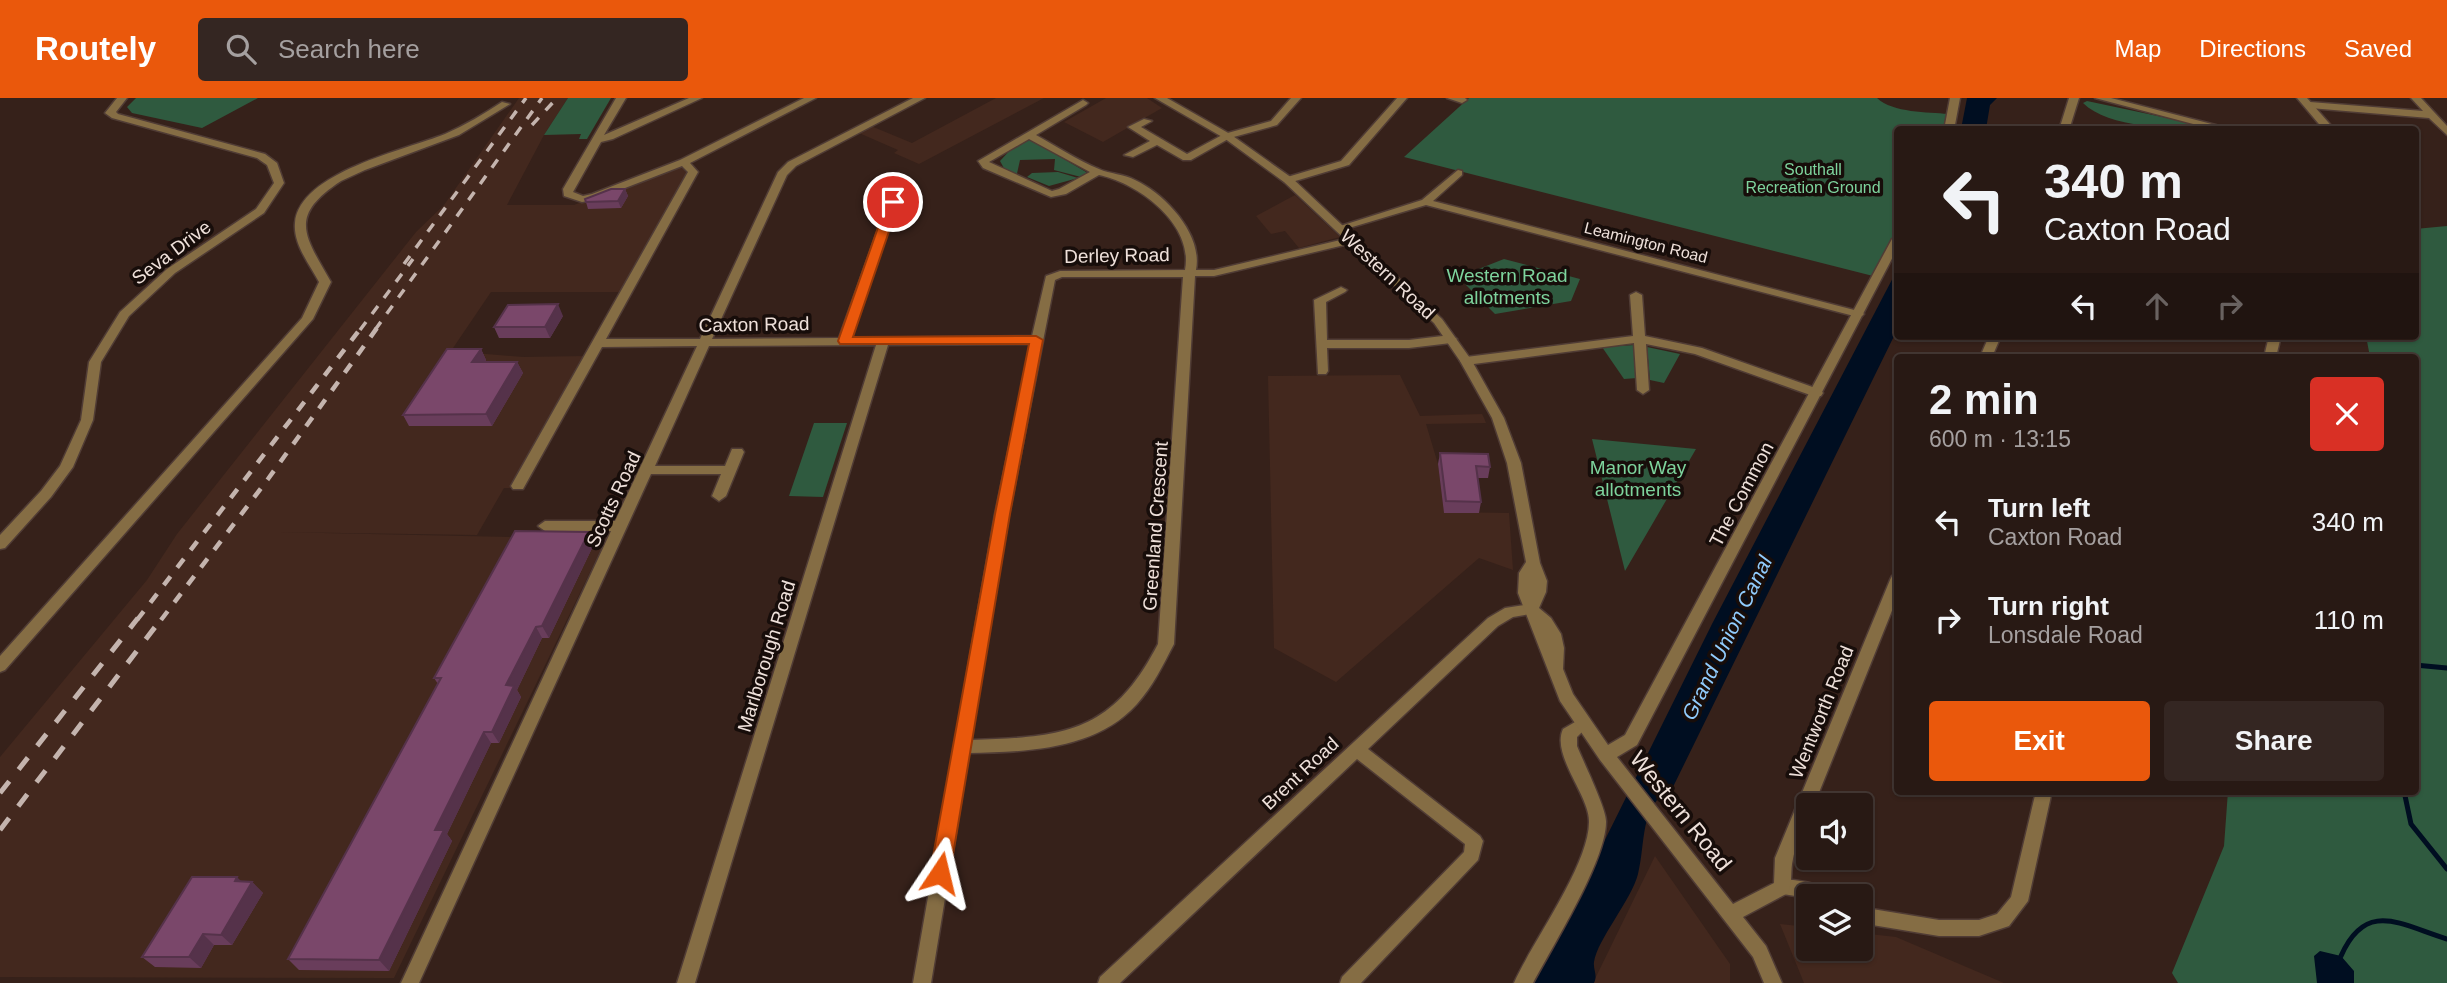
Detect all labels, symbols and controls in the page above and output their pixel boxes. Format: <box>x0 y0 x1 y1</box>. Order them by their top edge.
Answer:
search box <box>198 18 688 81</box>
text: Routely <box>35 30 156 67</box>
icon: search <box>222 30 260 68</box>
text: Search here <box>278 34 420 64</box>
text: Map <box>2115 35 2161 62</box>
text: Directions <box>2199 35 2306 62</box>
text: Saved <box>2344 35 2412 62</box>
icon: left <box>1929 154 2020 245</box>
text: 340 m <box>2044 154 2183 208</box>
park label: Southall Recreation Ground <box>1745 161 1881 196</box>
pin <box>863 172 923 232</box>
icon: arrive <box>874 183 912 221</box>
text: Caxton Road <box>2044 211 2231 247</box>
street label: Seva Drive <box>128 216 215 289</box>
street label: Leamington Road <box>1583 219 1709 266</box>
street label: Western Road <box>1336 225 1439 323</box>
street label: Derley Road <box>1064 244 1170 267</box>
park label: Western Road allotments <box>1446 265 1568 308</box>
icon: left <box>2065 287 2103 325</box>
icon: ahead <box>2138 287 2176 325</box>
icon: right <box>2211 287 2249 325</box>
street label: Caxton Road <box>698 313 810 336</box>
text: 2 min <box>1929 376 2039 423</box>
button: close <box>2310 377 2384 451</box>
text: 600 m · 13:15 <box>1929 426 2071 452</box>
street label: The Common <box>1705 438 1778 550</box>
street label: Greenland Crescent <box>1139 440 1172 612</box>
street label: Scotts Road <box>582 448 645 551</box>
park label: Manor Way allotments <box>1590 457 1687 500</box>
text: Turn left <box>1988 493 2090 523</box>
icon: left <box>1929 503 1967 541</box>
text: 340 m <box>2312 507 2384 537</box>
text: Caxton Road <box>1988 524 2122 550</box>
water label: Grand Union Canal <box>1677 551 1777 724</box>
street label: Marlborough Road <box>733 578 800 734</box>
text: Turn right <box>1988 591 2109 621</box>
icon: right <box>1929 601 1967 639</box>
text: 110 m <box>2314 605 2384 635</box>
text: Lonsdale Road <box>1988 622 2143 648</box>
street label: Wentworth Road <box>1785 643 1858 782</box>
button: Exit <box>1929 701 2150 781</box>
button: Share <box>2164 701 2384 781</box>
street label: Brent Road <box>1258 733 1343 814</box>
street label: Western Road <box>1625 746 1737 876</box>
map controls <box>1796 793 1873 961</box>
button: sound <box>1796 793 1873 870</box>
position arrow <box>903 836 977 910</box>
button: layers <box>1796 884 1873 961</box>

